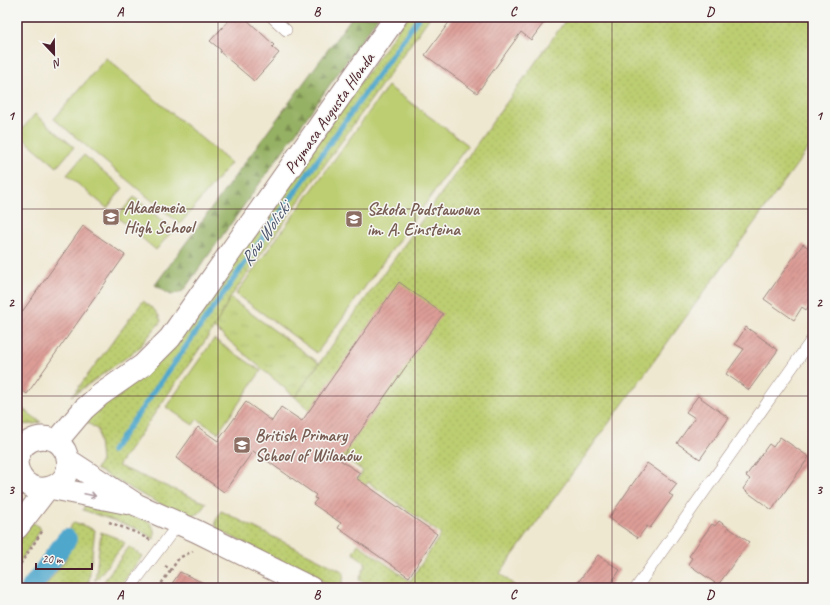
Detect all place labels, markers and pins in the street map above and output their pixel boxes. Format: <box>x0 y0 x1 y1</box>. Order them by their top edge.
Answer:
place label: Akademeia High School <box>124 197 197 238</box>
place label: Szkoła Podstawowa im. A. Einsteina <box>367 199 481 240</box>
school or university icon: Akademeia High School <box>101 207 121 227</box>
school or university icon: Szkoła Podstawowa im. A. Einsteina <box>344 209 364 229</box>
place label: British Primary School of Wilanów <box>255 425 363 466</box>
school or university icon: British Primary School of Wilanów <box>232 435 252 455</box>

